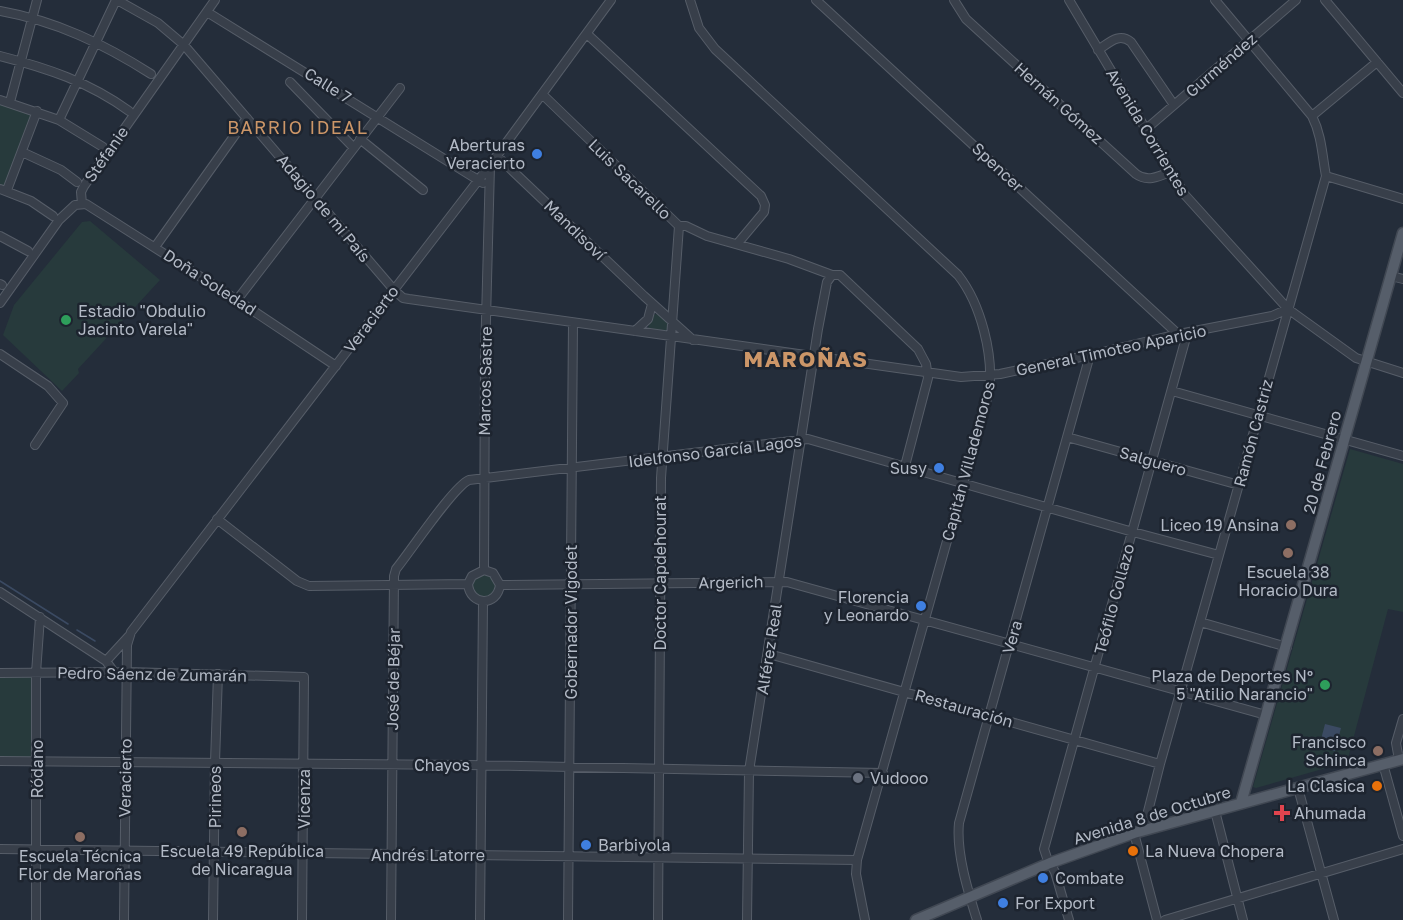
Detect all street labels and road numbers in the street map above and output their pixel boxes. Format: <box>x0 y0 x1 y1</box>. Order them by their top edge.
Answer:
street label: Gurméndez <box>1181 29 1261 101</box>
street label: Hernán Gómez <box>1010 58 1108 148</box>
street label: Calle 7 <box>301 63 355 107</box>
street label: Avenida Corrientes <box>1102 65 1194 199</box>
street label: Stéfanie <box>80 122 132 186</box>
street label: Luis Sacarello <box>584 135 676 223</box>
street label: Spencer <box>968 138 1028 196</box>
street label: Adagio de mi País <box>273 150 375 266</box>
street label: Mandisoví <box>540 196 611 265</box>
street label: Doña Soledad <box>160 245 260 319</box>
street label: Veracierto <box>339 281 403 357</box>
street label: General Timoteo Aparicio <box>1014 320 1208 380</box>
street label: Marcos Sastre <box>474 326 496 436</box>
street label: Ramón Castriz <box>1229 377 1277 489</box>
street label: Capitán Villademoros <box>937 379 999 543</box>
street label: 20 de Febrero <box>1299 408 1345 516</box>
street label: Idelfonso García Lagos <box>627 430 803 472</box>
street label: Salguero <box>1117 442 1189 480</box>
street label: Doctor Capdehourat <box>650 495 670 651</box>
street label: Teófilo Collazo <box>1090 542 1138 656</box>
street label: Gobernador Vigodet <box>561 545 581 699</box>
street label: Argerich <box>698 571 764 593</box>
street label: Alférez Real <box>752 602 786 696</box>
street label: Vera <box>998 618 1026 656</box>
street label: José de Béjar <box>382 627 404 731</box>
street label: Pedro Sáenz de Zumarán <box>57 662 247 686</box>
street label: Restauración <box>913 684 1015 732</box>
street label: Veracierto <box>114 738 136 818</box>
street label: Ródano <box>27 740 47 798</box>
street label: Chayos <box>414 755 470 775</box>
street label: Pirineos <box>205 766 225 828</box>
street label: Vicenza <box>294 769 314 829</box>
street label: Avenida 8 de Octubre <box>1071 782 1233 848</box>
street label: Andrés Latorre <box>371 845 485 865</box>

